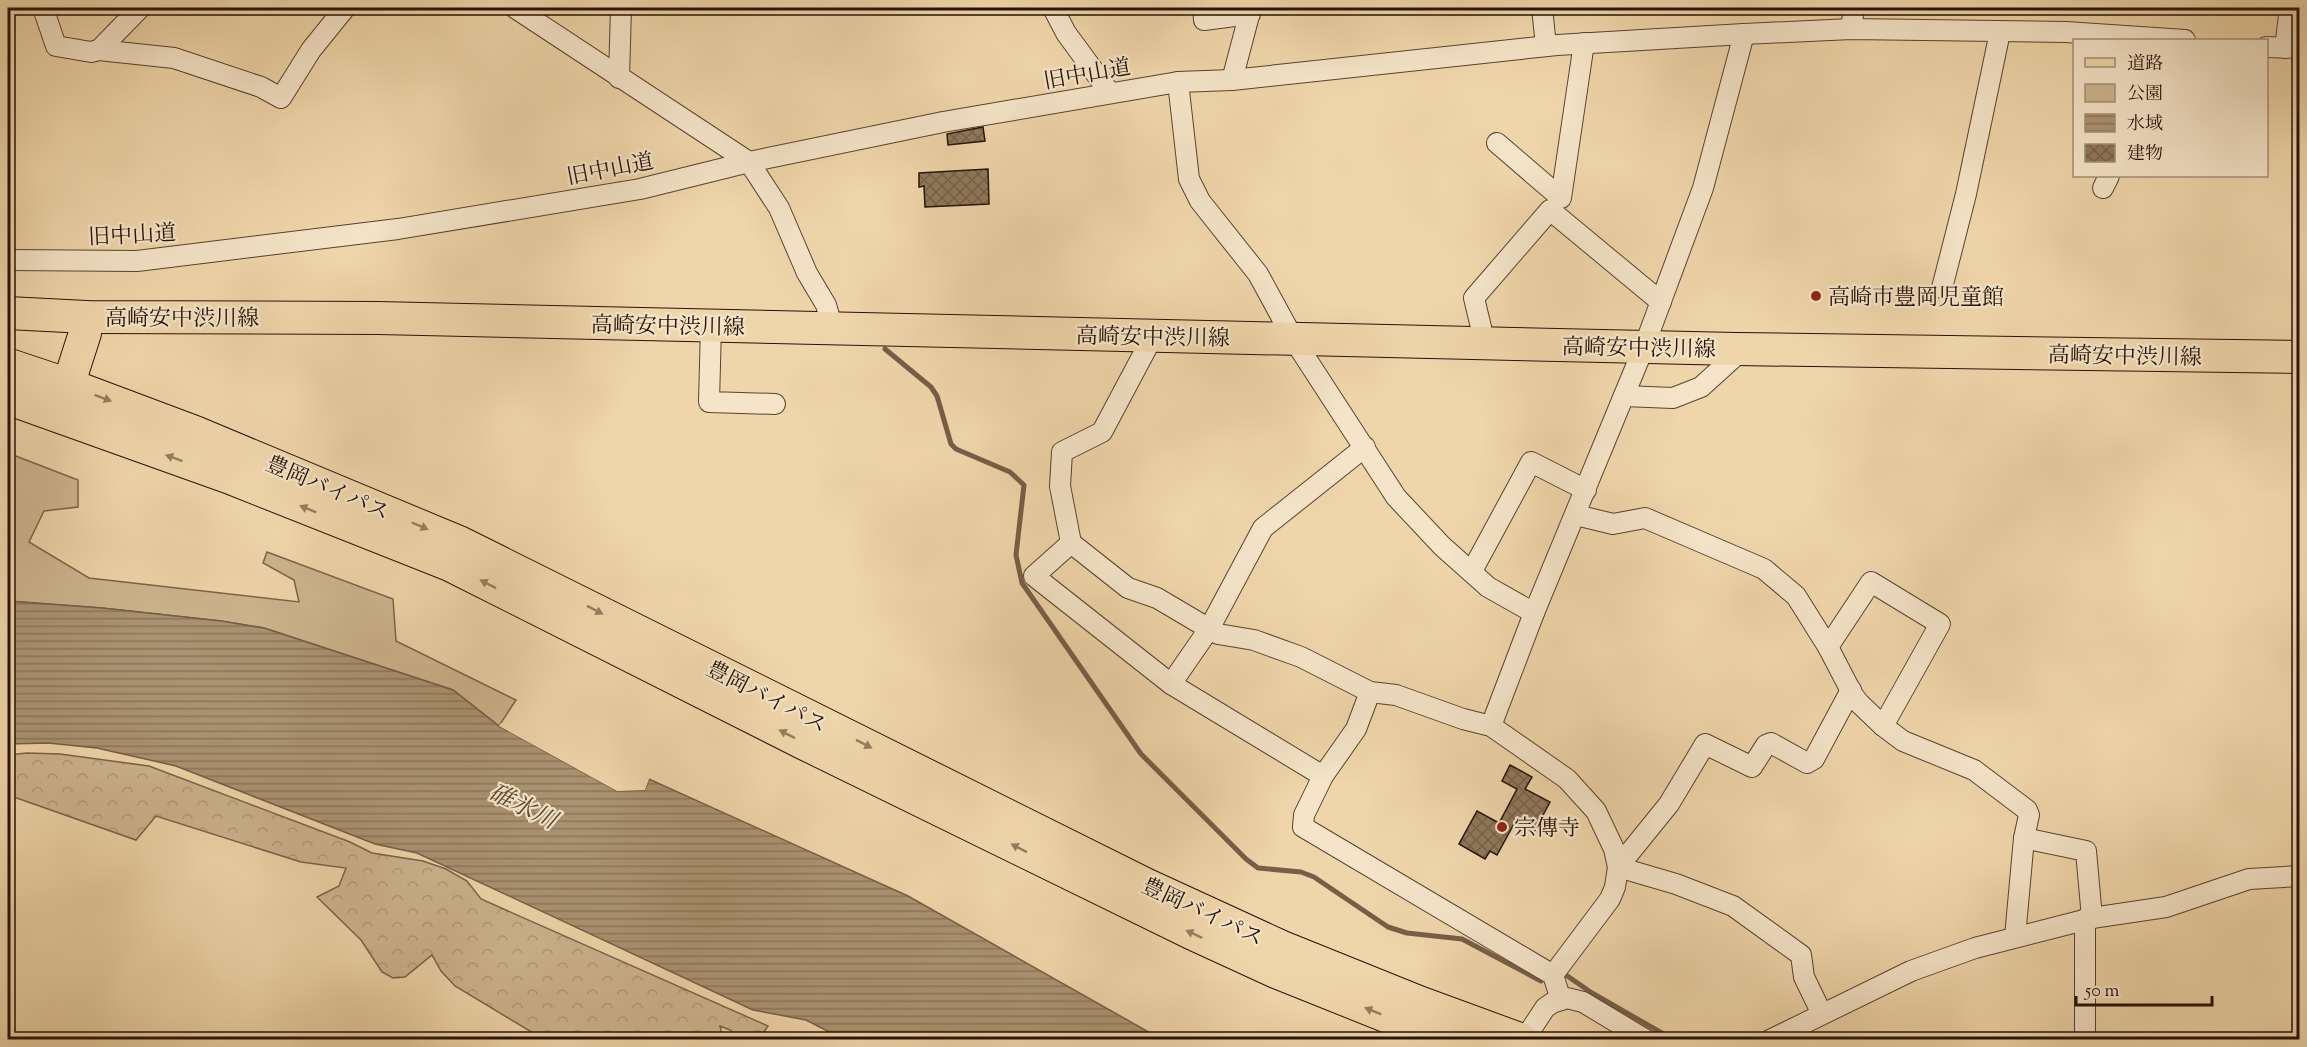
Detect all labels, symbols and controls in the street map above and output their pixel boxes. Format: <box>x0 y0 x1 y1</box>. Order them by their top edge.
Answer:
legend <box>2073 39 2268 177</box>
text: 道路 <box>2127 52 2163 78</box>
street label: 旧中山道 <box>1041 53 1134 99</box>
text: 公園 <box>2127 82 2163 108</box>
text: 水域 <box>2127 112 2163 138</box>
text: 建物 <box>2127 142 2163 168</box>
street label: 旧中山道 <box>564 147 657 195</box>
street label: 旧中山道 <box>87 219 177 255</box>
place label: 高崎市豊岡児童館 <box>1828 283 2004 315</box>
marker: 高崎市豊岡児童館 <box>1809 289 1823 303</box>
street label: 高崎安中渋川線 <box>105 304 259 336</box>
street label: 高崎安中渋川線 <box>591 311 745 345</box>
street label: 高崎安中渋川線 <box>1076 322 1230 356</box>
street label: 高崎安中渋川線 <box>1562 333 1716 367</box>
street label: 高崎安中渋川線 <box>2048 341 2202 375</box>
one-way arrow <box>94 393 112 403</box>
street label: 豊岡バイパス <box>260 449 394 530</box>
one-way arrow <box>165 452 183 462</box>
one-way arrow <box>299 504 317 514</box>
one-way arrow <box>411 521 429 531</box>
one-way arrow <box>480 579 497 589</box>
one-way arrow <box>587 606 604 615</box>
street label: 豊岡バイパス <box>700 655 832 743</box>
one-way arrow <box>779 730 796 739</box>
one-way arrow <box>855 740 872 749</box>
water label: 碓氷川 <box>482 777 565 840</box>
place label: 宗傳寺 <box>1514 814 1580 846</box>
marker: 宗傳寺 <box>1495 820 1509 834</box>
one-way arrow <box>1010 844 1028 854</box>
street label: 豊岡バイパス <box>1135 871 1268 956</box>
one-way arrow <box>1185 930 1202 939</box>
scale bar <box>2076 969 2212 1007</box>
text: 50 m <box>2084 979 2120 1005</box>
one-way arrow <box>1364 1006 1382 1015</box>

